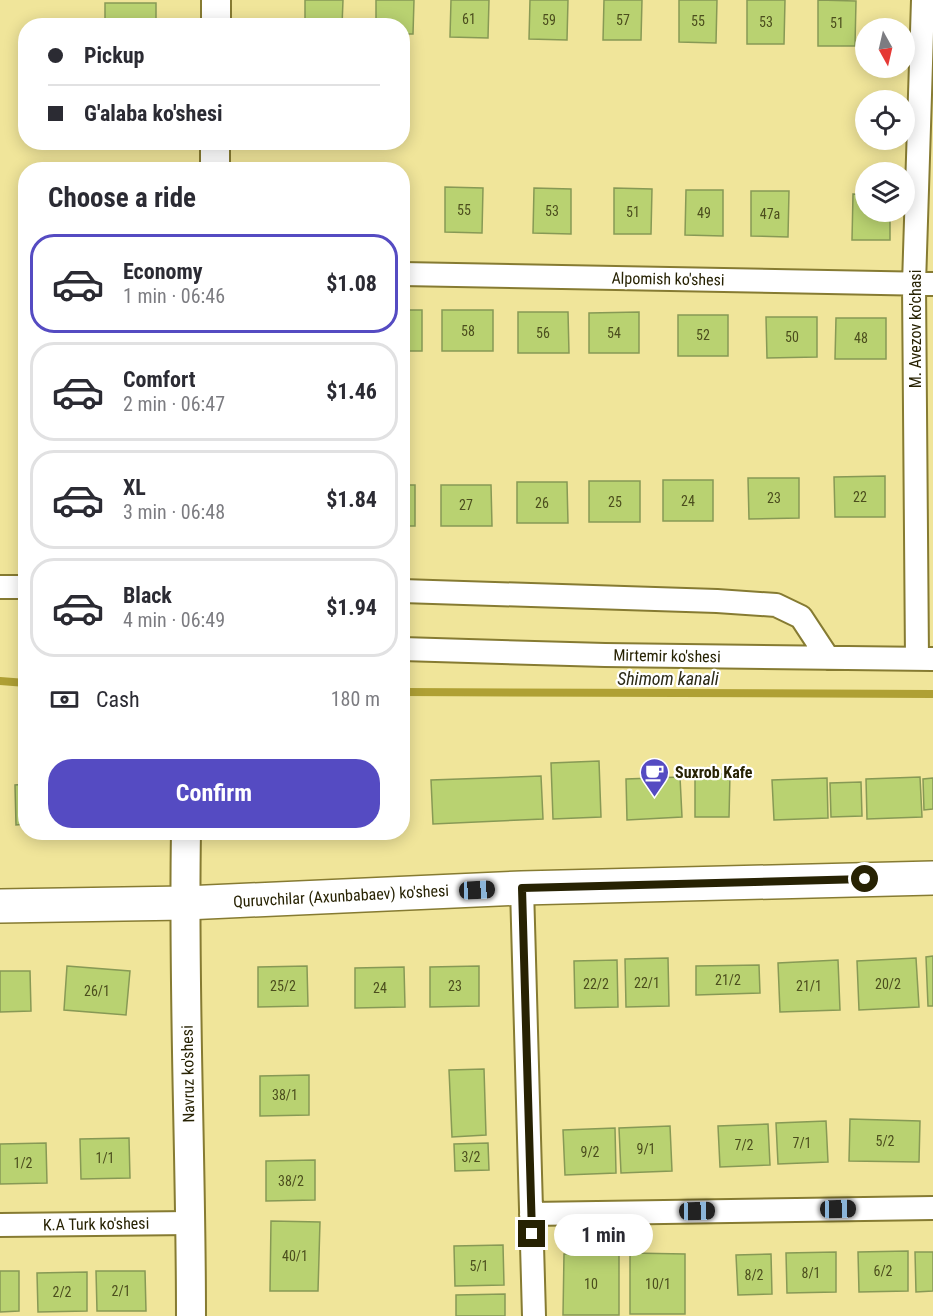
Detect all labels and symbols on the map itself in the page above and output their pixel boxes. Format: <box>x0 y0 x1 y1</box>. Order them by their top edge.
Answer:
house number: 61 <box>462 11 476 27</box>
house number: 59 <box>542 12 556 28</box>
house number: 57 <box>616 12 630 28</box>
house number: 55 <box>691 13 705 29</box>
house number: 53 <box>759 14 773 30</box>
house number: 51 <box>830 15 844 31</box>
north arrow <box>855 18 915 78</box>
house number: 55 <box>457 202 471 218</box>
house number: 53 <box>545 203 559 219</box>
house number: 51 <box>626 204 640 220</box>
house number: 49 <box>697 205 711 221</box>
house number: 47a <box>760 206 780 222</box>
street label: Alpomish ko'shesi <box>611 269 725 289</box>
street label: M. Avezov ko'chasi <box>906 270 925 388</box>
house number: 58 <box>461 323 475 339</box>
house number: 56 <box>536 325 550 341</box>
house number: 54 <box>607 325 621 341</box>
house number: 52 <box>696 327 710 343</box>
house number: 50 <box>785 329 799 345</box>
house number: 48 <box>854 330 868 346</box>
house number: 22 <box>853 489 867 505</box>
house number: 23 <box>767 490 781 506</box>
house number: 24 <box>681 493 695 509</box>
house number: 25 <box>608 494 622 510</box>
house number: 26 <box>535 495 549 511</box>
house number: 27 <box>459 497 473 513</box>
street label: Mirtemir ko'shesi <box>613 646 721 666</box>
water label: Shimom kanali <box>617 668 720 689</box>
cafe icon: Suxrob Kafe <box>638 756 670 798</box>
place label: Suxrob Kafe <box>675 763 753 782</box>
route start <box>851 865 878 892</box>
car <box>459 880 495 900</box>
street label: Quruvchilar (Axunbabaev) ko'shesi <box>233 881 449 911</box>
house number: 21/2 <box>715 972 741 988</box>
house number: 22/1 <box>634 975 660 991</box>
house number: 22/2 <box>583 976 609 992</box>
house number: 20/2 <box>875 976 901 992</box>
house number: 25/2 <box>270 978 296 994</box>
house number: 23 <box>448 978 462 994</box>
house number: 21/1 <box>796 978 822 994</box>
house number: 24 <box>373 980 387 996</box>
house number: 26/1 <box>84 983 110 999</box>
street label: Navruz ko'shesi <box>178 1025 198 1123</box>
house number: 38/1 <box>272 1087 298 1103</box>
house number: 5/2 <box>875 1133 895 1149</box>
house number: 7/1 <box>792 1135 812 1151</box>
house number: 7/2 <box>734 1137 754 1153</box>
house number: 9/1 <box>636 1141 656 1157</box>
house number: 9/2 <box>580 1144 600 1160</box>
house number: 3/2 <box>461 1149 481 1165</box>
house number: 1/1 <box>95 1150 115 1166</box>
house number: 1/2 <box>13 1155 33 1171</box>
house number: 38/2 <box>278 1173 304 1189</box>
car <box>820 1200 856 1218</box>
car <box>679 1202 715 1220</box>
callout: 1 min <box>553 1213 652 1255</box>
street label: K.A Turk ko'shesi <box>43 1214 149 1234</box>
route end <box>518 1220 545 1247</box>
house number: 40/1 <box>282 1248 308 1264</box>
house number: 5/1 <box>469 1258 489 1274</box>
house number: 6/2 <box>873 1263 893 1279</box>
house number: 8/1 <box>801 1265 821 1281</box>
house number: 8/2 <box>744 1267 764 1283</box>
house number: 10 <box>584 1276 598 1292</box>
house number: 10/1 <box>645 1276 671 1292</box>
house number: 2/1 <box>111 1283 131 1299</box>
house number: 2/2 <box>52 1284 72 1300</box>

